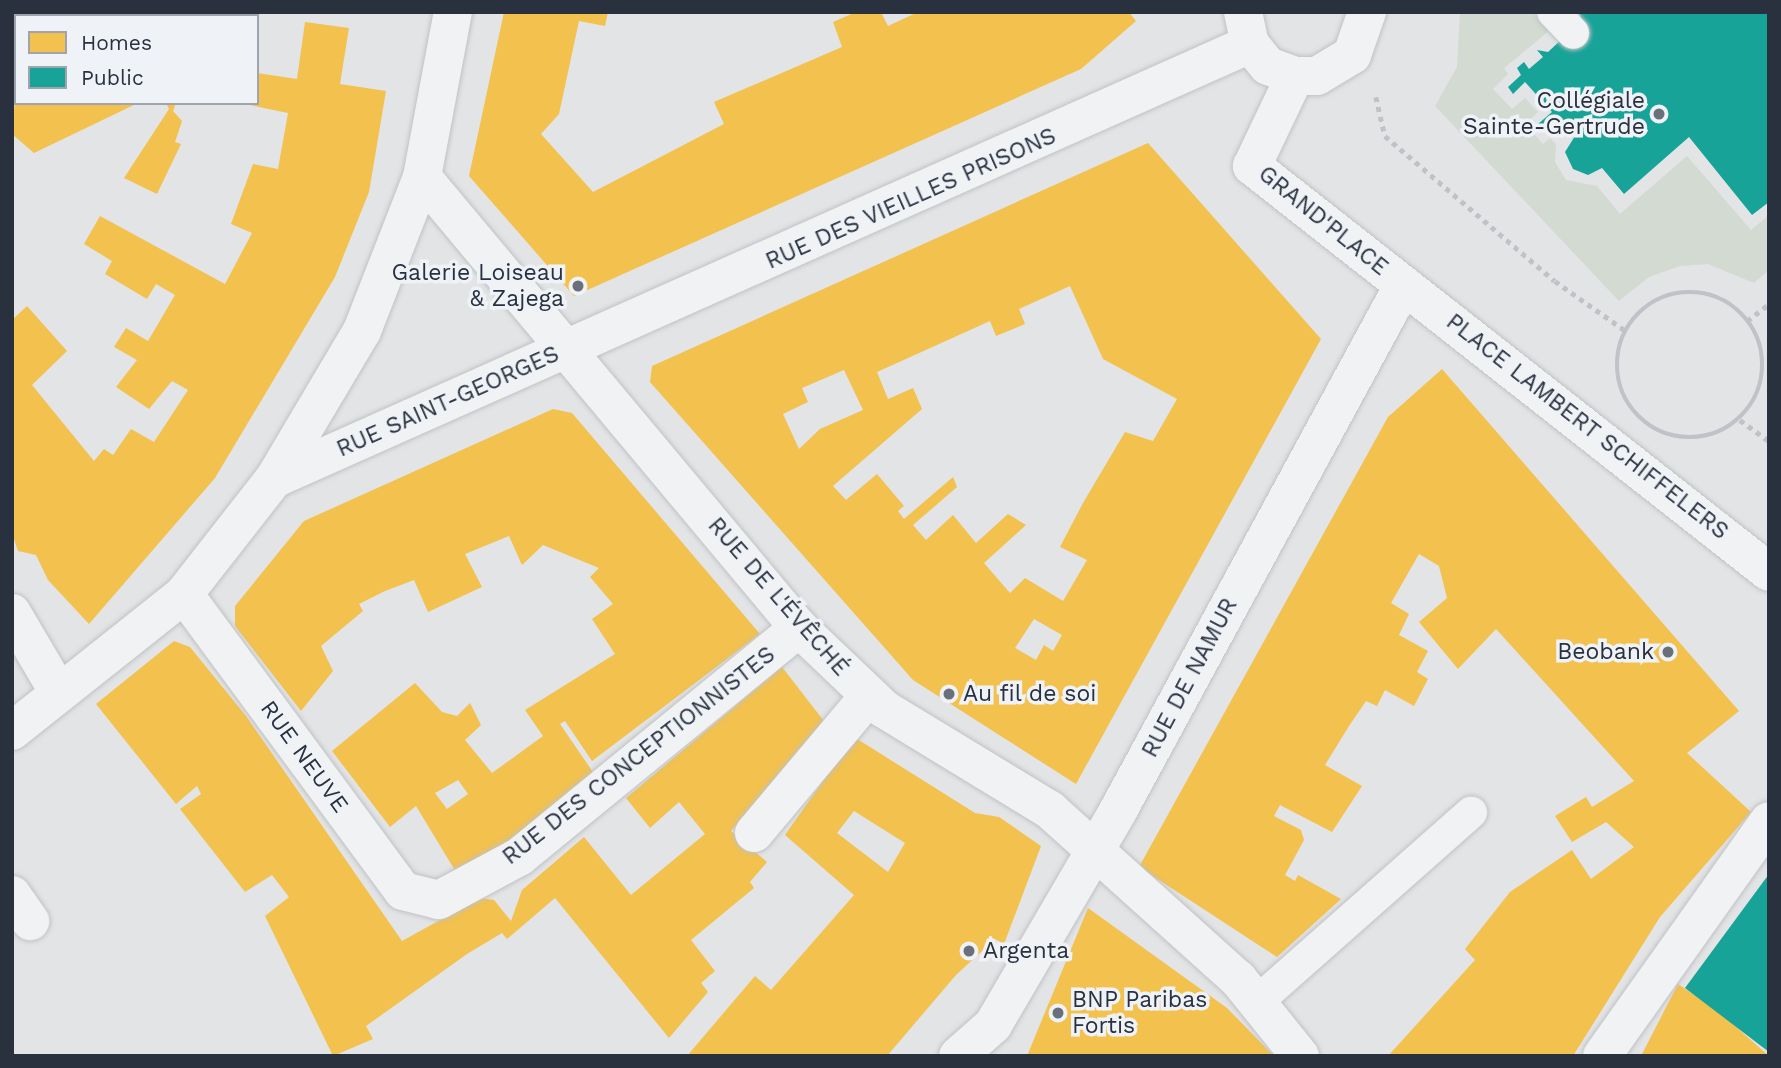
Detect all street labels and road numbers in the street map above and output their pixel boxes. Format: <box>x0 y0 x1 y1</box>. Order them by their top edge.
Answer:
street label: RUE DES VIEILLES PRISONS <box>761 122 1061 276</box>
street label: GRAND'PLACE <box>1253 160 1393 282</box>
street label: PLACE LAMBERT SCHIFFELERS <box>1440 308 1734 546</box>
street label: RUE SAINT-GEORGES <box>333 341 563 463</box>
street label: RUE DE L'ÉVÊCHÉ <box>702 512 854 682</box>
street label: RUE DE NAMUR <box>1136 594 1244 762</box>
street label: RUE DES CONCEPTIONNISTES <box>497 641 781 871</box>
street label: RUE NEUVE <box>254 696 354 818</box>

